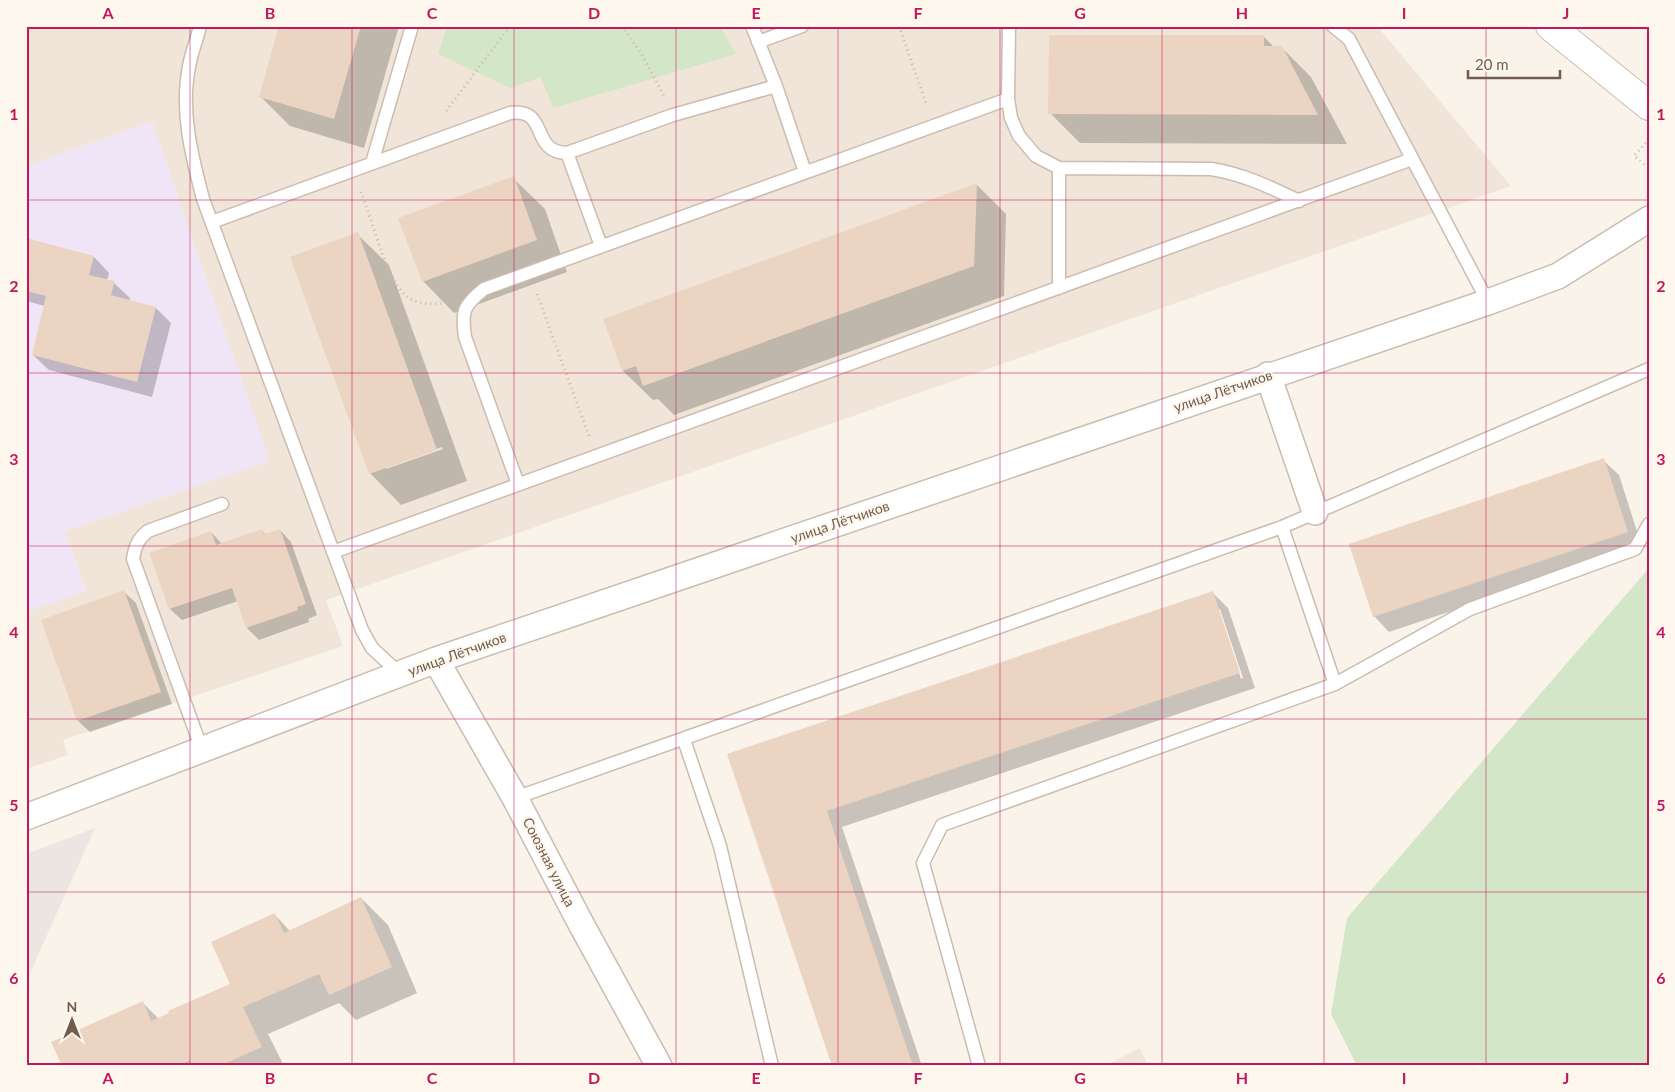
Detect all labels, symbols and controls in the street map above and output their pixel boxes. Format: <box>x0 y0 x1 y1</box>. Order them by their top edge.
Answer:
text: A <box>101 3 114 22</box>
text: B <box>265 3 275 22</box>
text: C <box>427 3 438 22</box>
text: D <box>588 3 600 22</box>
text: E <box>751 3 761 22</box>
text: F <box>913 3 923 22</box>
text: G <box>1074 3 1086 22</box>
text: H <box>1236 3 1248 22</box>
text: I <box>1402 3 1406 22</box>
text: J <box>1563 3 1569 22</box>
scale bar <box>1468 48 1560 80</box>
text: 20 m <box>1475 55 1509 73</box>
text: 1 <box>9 104 19 123</box>
text: 1 <box>1656 104 1666 123</box>
text: 2 <box>9 276 19 295</box>
text: 2 <box>1656 276 1666 295</box>
street label: улица Лётчиков <box>1171 366 1274 415</box>
text: 3 <box>9 449 19 468</box>
text: 3 <box>1656 449 1666 468</box>
street label: улица Лётчиков <box>788 497 891 546</box>
text: 4 <box>9 622 19 641</box>
text: 4 <box>1656 622 1666 641</box>
street label: улица Лётчиков <box>405 628 508 679</box>
text: 5 <box>9 795 19 814</box>
text: 5 <box>1656 795 1666 814</box>
street label: Союзная улица <box>520 814 579 909</box>
text: 6 <box>9 968 19 987</box>
text: 6 <box>1656 968 1666 987</box>
north arrow <box>48 994 98 1044</box>
text: N <box>67 998 77 1015</box>
text: A <box>101 1068 114 1087</box>
text: B <box>265 1068 275 1087</box>
text: C <box>427 1068 438 1087</box>
text: D <box>588 1068 600 1087</box>
text: E <box>751 1068 761 1087</box>
text: F <box>913 1068 923 1087</box>
text: G <box>1074 1068 1086 1087</box>
text: H <box>1236 1068 1248 1087</box>
text: I <box>1402 1068 1406 1087</box>
text: J <box>1563 1068 1569 1087</box>

